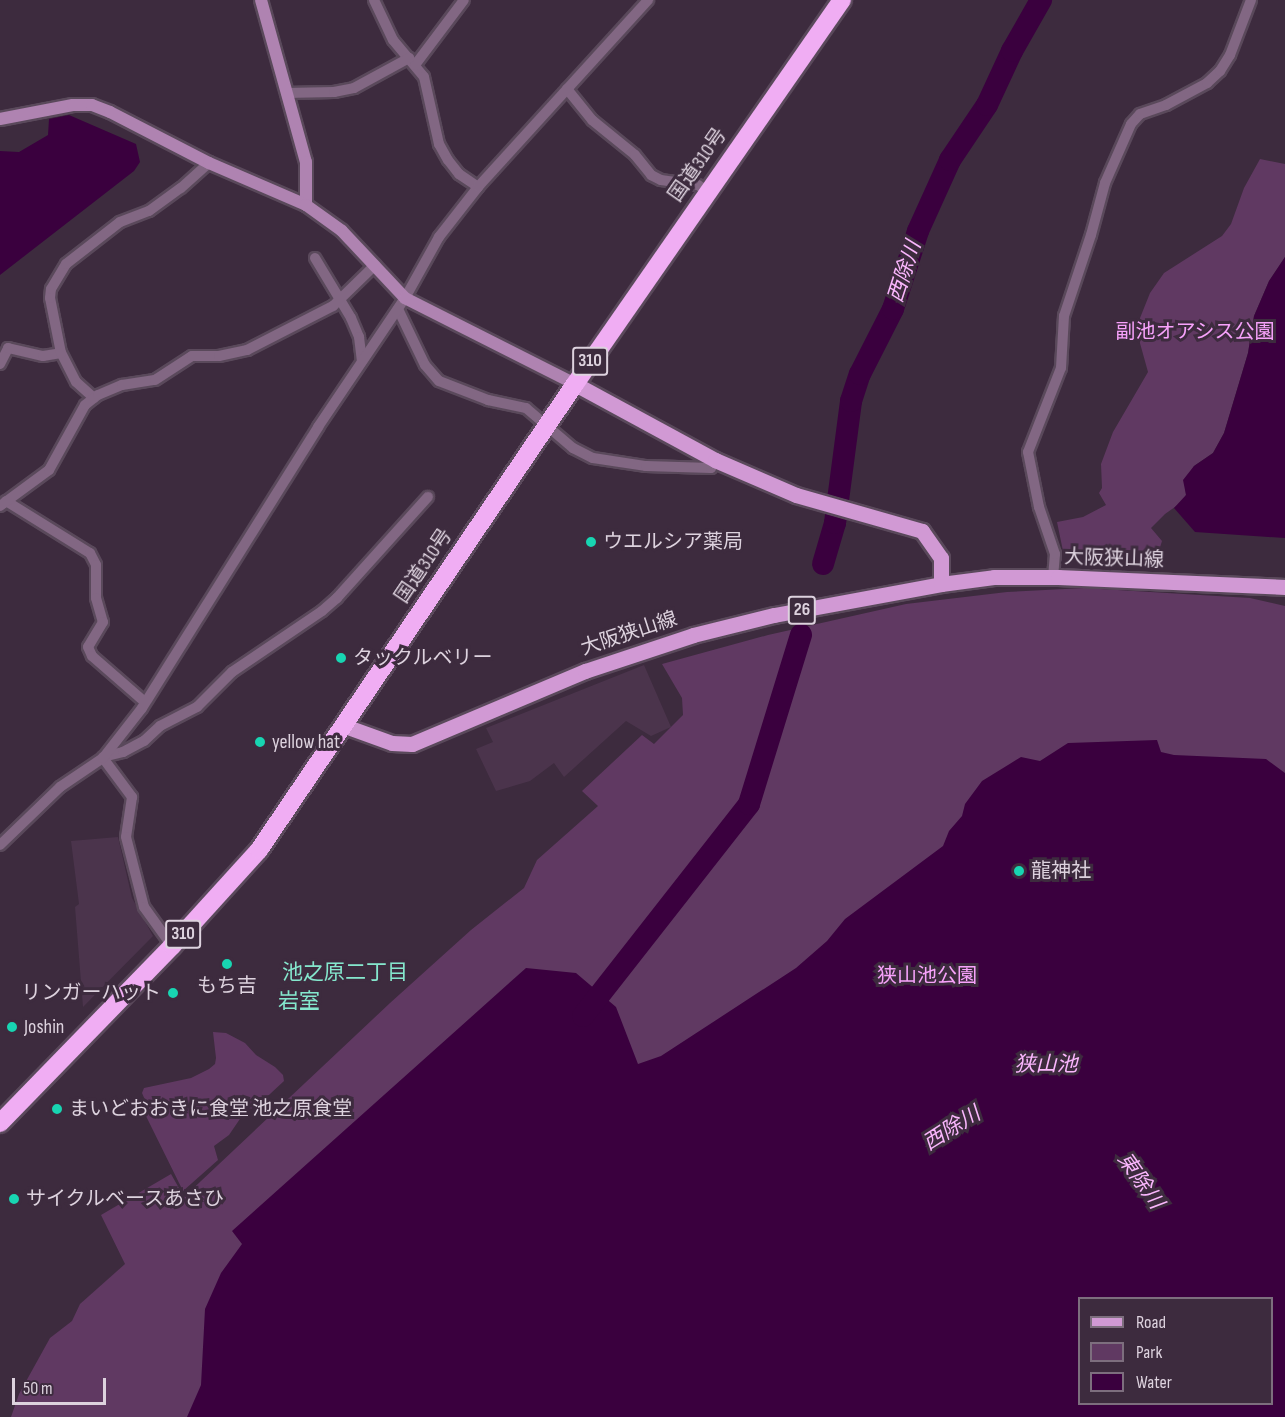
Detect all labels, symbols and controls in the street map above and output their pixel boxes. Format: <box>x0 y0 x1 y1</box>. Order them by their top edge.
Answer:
street label: 国道310号 <box>664 124 732 206</box>
water label: 西除川 <box>883 238 927 306</box>
park label: 副池オアシス公園 <box>1115 320 1275 344</box>
road number: 310 <box>572 346 608 376</box>
street label: 国道310号 <box>390 524 458 608</box>
place label: ウエルシア薬局 <box>603 530 743 554</box>
marker: ウエルシア薬局 <box>584 535 598 549</box>
street label: 大阪狭山線 <box>1064 545 1164 573</box>
road number: 26 <box>787 595 817 625</box>
street label: 大阪狭山線 <box>578 607 680 661</box>
place label: タックルベリー <box>353 646 493 670</box>
marker: タックルベリー <box>334 651 348 665</box>
place label: yellow hat <box>272 730 340 754</box>
marker: yellow hat <box>253 735 267 749</box>
place label: 龍神社 <box>1031 859 1091 883</box>
marker: 龍神社 <box>1012 864 1026 878</box>
road number: 310 <box>165 919 201 949</box>
marker: もち吉 <box>220 957 234 971</box>
district label: 池之原二丁目 <box>282 960 408 986</box>
park label: 狭山池公園 <box>877 964 977 988</box>
place label: もち吉 <box>197 974 257 998</box>
place label: リンガーハット <box>21 981 161 1005</box>
marker: リンガーハット <box>166 986 180 1000</box>
district label: 岩室 <box>278 989 320 1015</box>
place label: Joshin <box>24 1015 64 1039</box>
marker: Joshin <box>5 1020 19 1034</box>
water label: 狭山池 <box>1015 1052 1077 1078</box>
place label: まいどおおきに食堂 池之原食堂 <box>69 1097 352 1121</box>
marker: まいどおおきに食堂 池之原食堂 <box>50 1102 64 1116</box>
water label: 西除川 <box>919 1102 985 1156</box>
water label: 東除川 <box>1112 1148 1168 1214</box>
place label: サイクルベースあさひ <box>26 1187 226 1211</box>
marker: サイクルベースあさひ <box>7 1192 21 1206</box>
legend <box>1078 1297 1273 1405</box>
text: Road <box>1136 1312 1166 1333</box>
text: Park <box>1136 1342 1162 1363</box>
scale bar <box>15 1366 110 1404</box>
text: Water <box>1136 1372 1172 1393</box>
text: 50 m <box>23 1378 53 1399</box>

